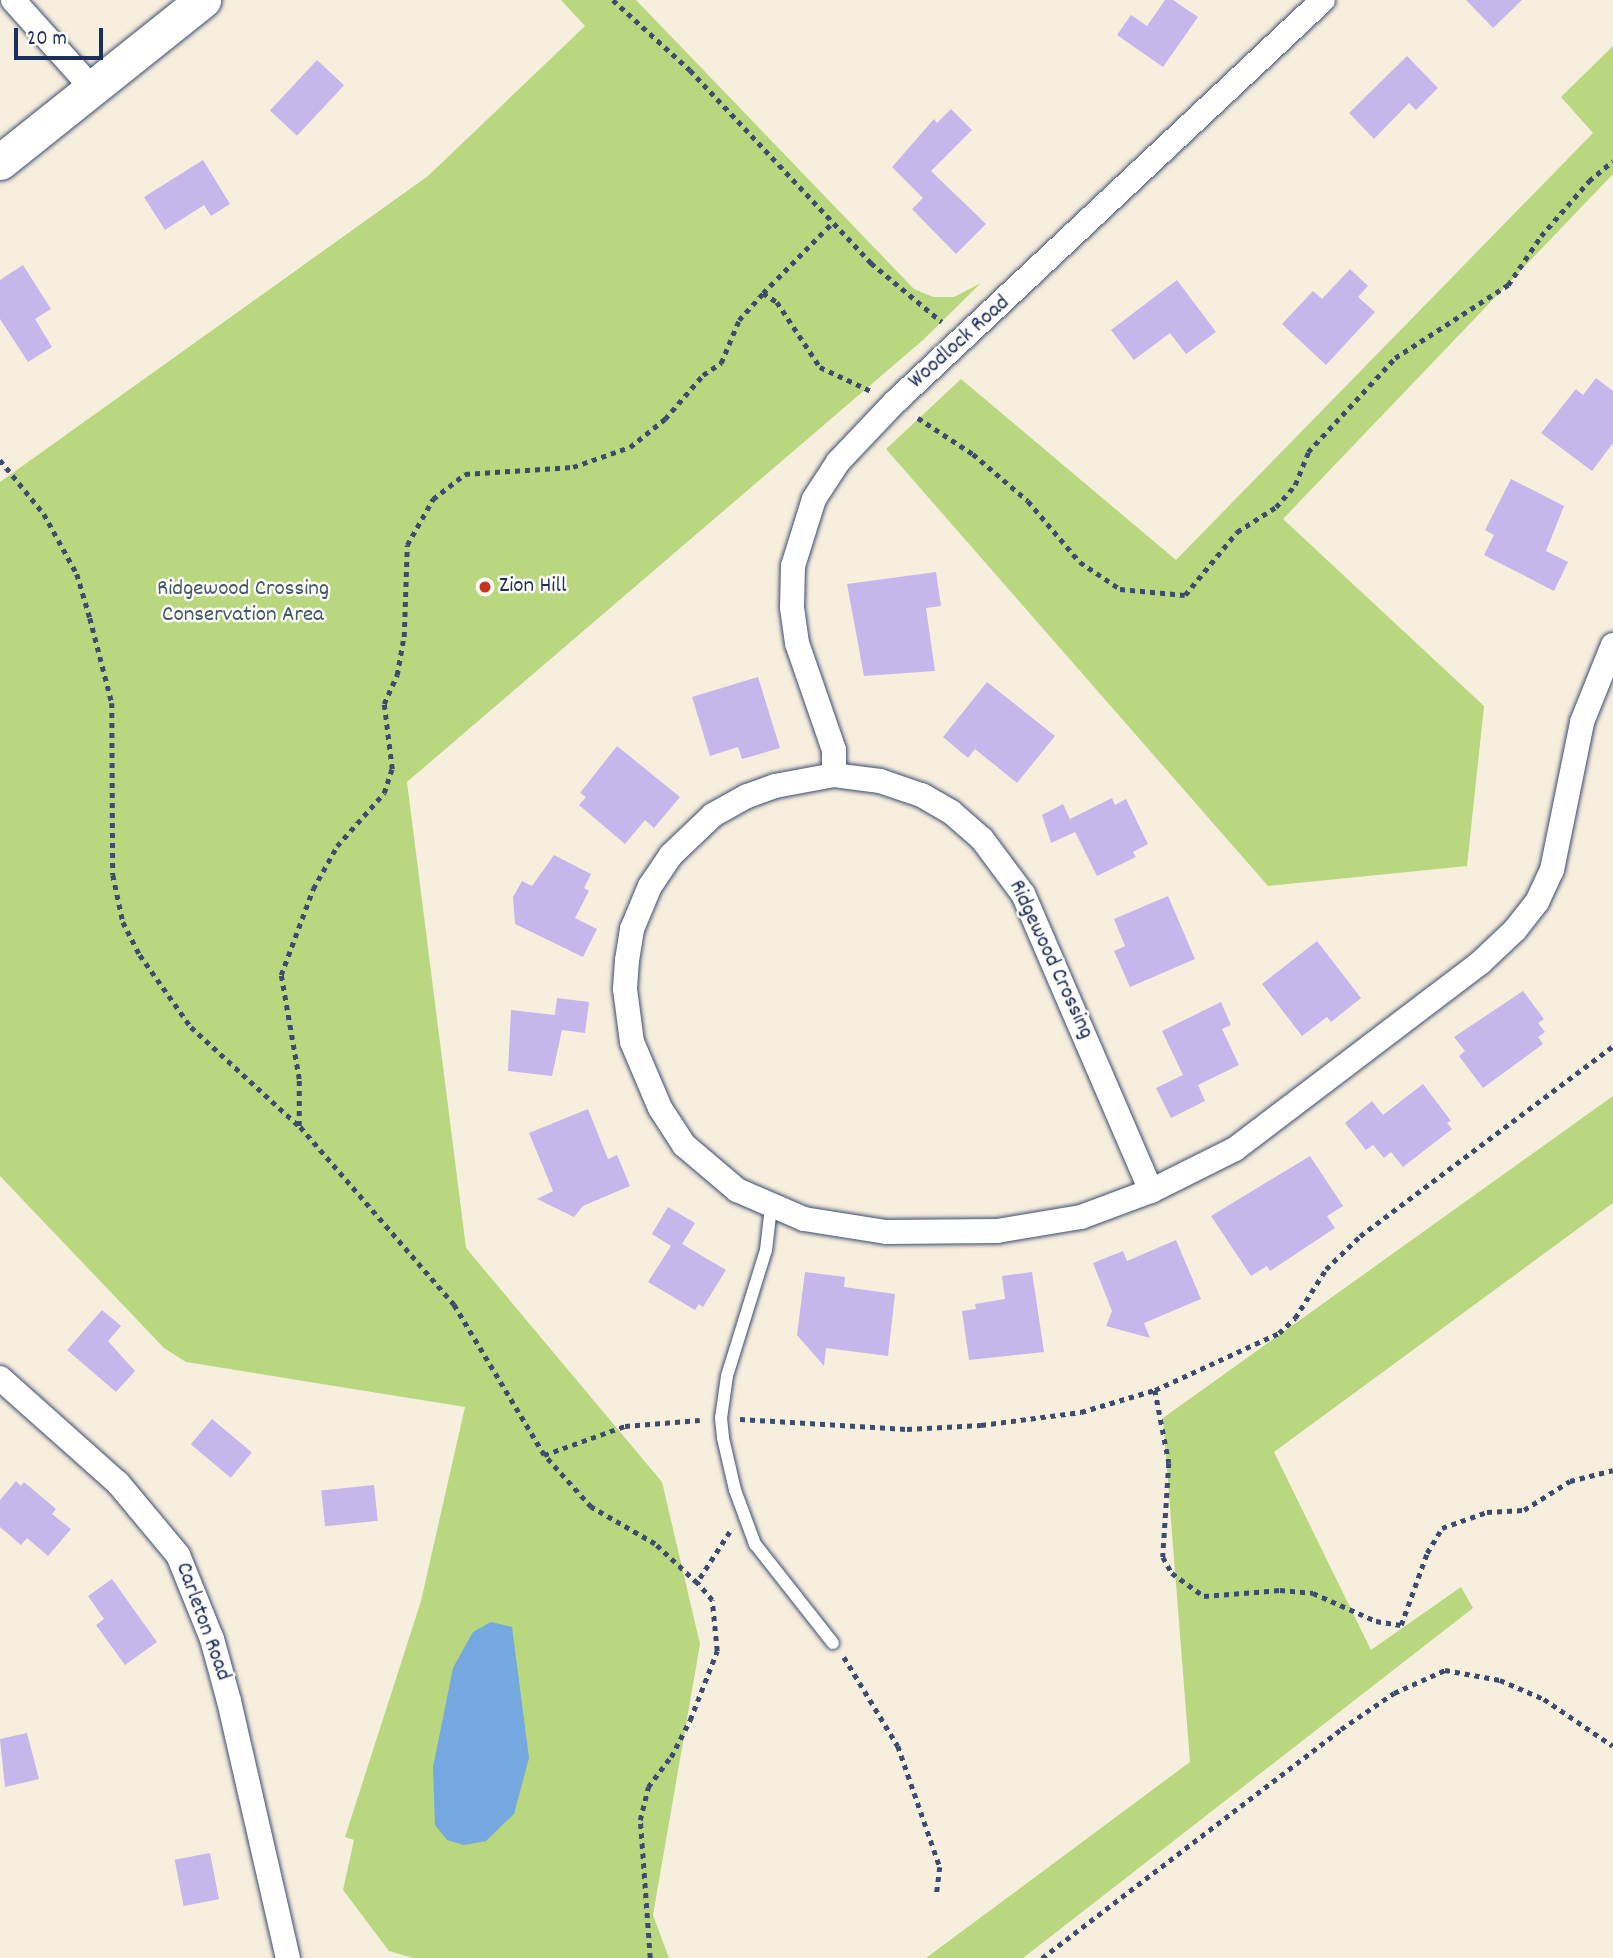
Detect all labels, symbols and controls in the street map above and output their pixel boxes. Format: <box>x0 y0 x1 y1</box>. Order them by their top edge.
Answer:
scale bar <box>18 14 107 58</box>
text: 20 m <box>27 25 67 55</box>
street label: Woodlock Road <box>904 290 1016 396</box>
place label: Zion Hill <box>499 573 566 601</box>
park label: Ridgewood Crossing Conservation Area <box>157 576 329 630</box>
marker: Zion Hill <box>477 579 493 595</box>
street label: Ridgewood Crossing <box>1001 876 1099 1044</box>
street label: Carleton Road <box>168 1559 236 1685</box>

